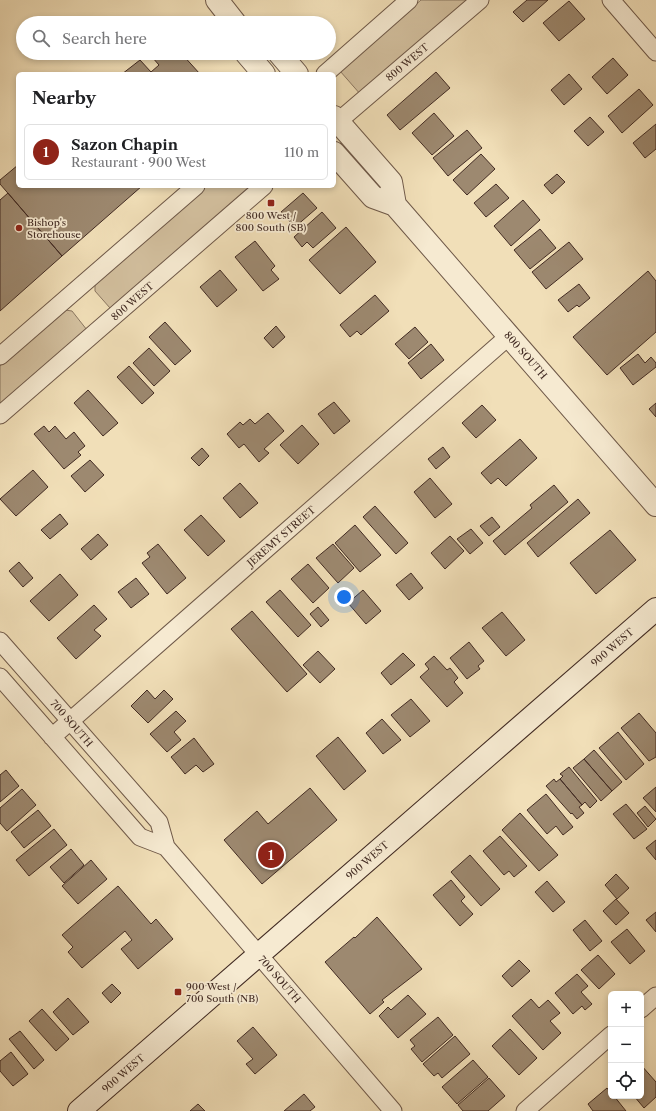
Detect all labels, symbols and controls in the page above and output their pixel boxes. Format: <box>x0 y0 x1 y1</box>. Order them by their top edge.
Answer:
search box <box>16 16 336 60</box>
icon: search <box>30 27 52 49</box>
text: Search here <box>62 29 147 48</box>
street label: 800 WEST <box>383 40 432 84</box>
text: Nearby <box>32 88 96 108</box>
text: Sazon Chapin <box>71 135 178 154</box>
text: 1 <box>43 144 49 160</box>
text: 110 m <box>284 144 319 160</box>
text: Restaurant · 900 West <box>71 154 206 170</box>
marker: 800 West / 800 South (SB) <box>266 198 276 208</box>
place label: 800 West / 800 South (SB) <box>236 209 306 234</box>
place label: Bishop's Storehouse <box>27 216 81 241</box>
marker: Bishop's Storehouse <box>14 223 24 233</box>
street label: 800 WEST <box>108 279 157 323</box>
street label: 800 SOUTH <box>501 329 550 382</box>
street label: JEREMY STREET <box>243 503 319 571</box>
your location <box>334 587 354 607</box>
street label: 900 WEST <box>588 625 637 669</box>
street label: 700 SOUTH <box>48 697 96 750</box>
street label: 900 WEST <box>343 838 392 882</box>
pin: 1 <box>258 840 284 870</box>
street label: 700 SOUTH <box>256 953 304 1006</box>
place label: 900 West / 700 South (NB) <box>186 980 258 1005</box>
marker: 900 West / 700 South (NB) <box>173 987 183 997</box>
map controls <box>608 991 644 1099</box>
button: + <box>608 991 644 1027</box>
button: − <box>608 1027 644 1063</box>
street label: 900 WEST <box>99 1051 148 1095</box>
button: locate <box>608 1063 644 1099</box>

